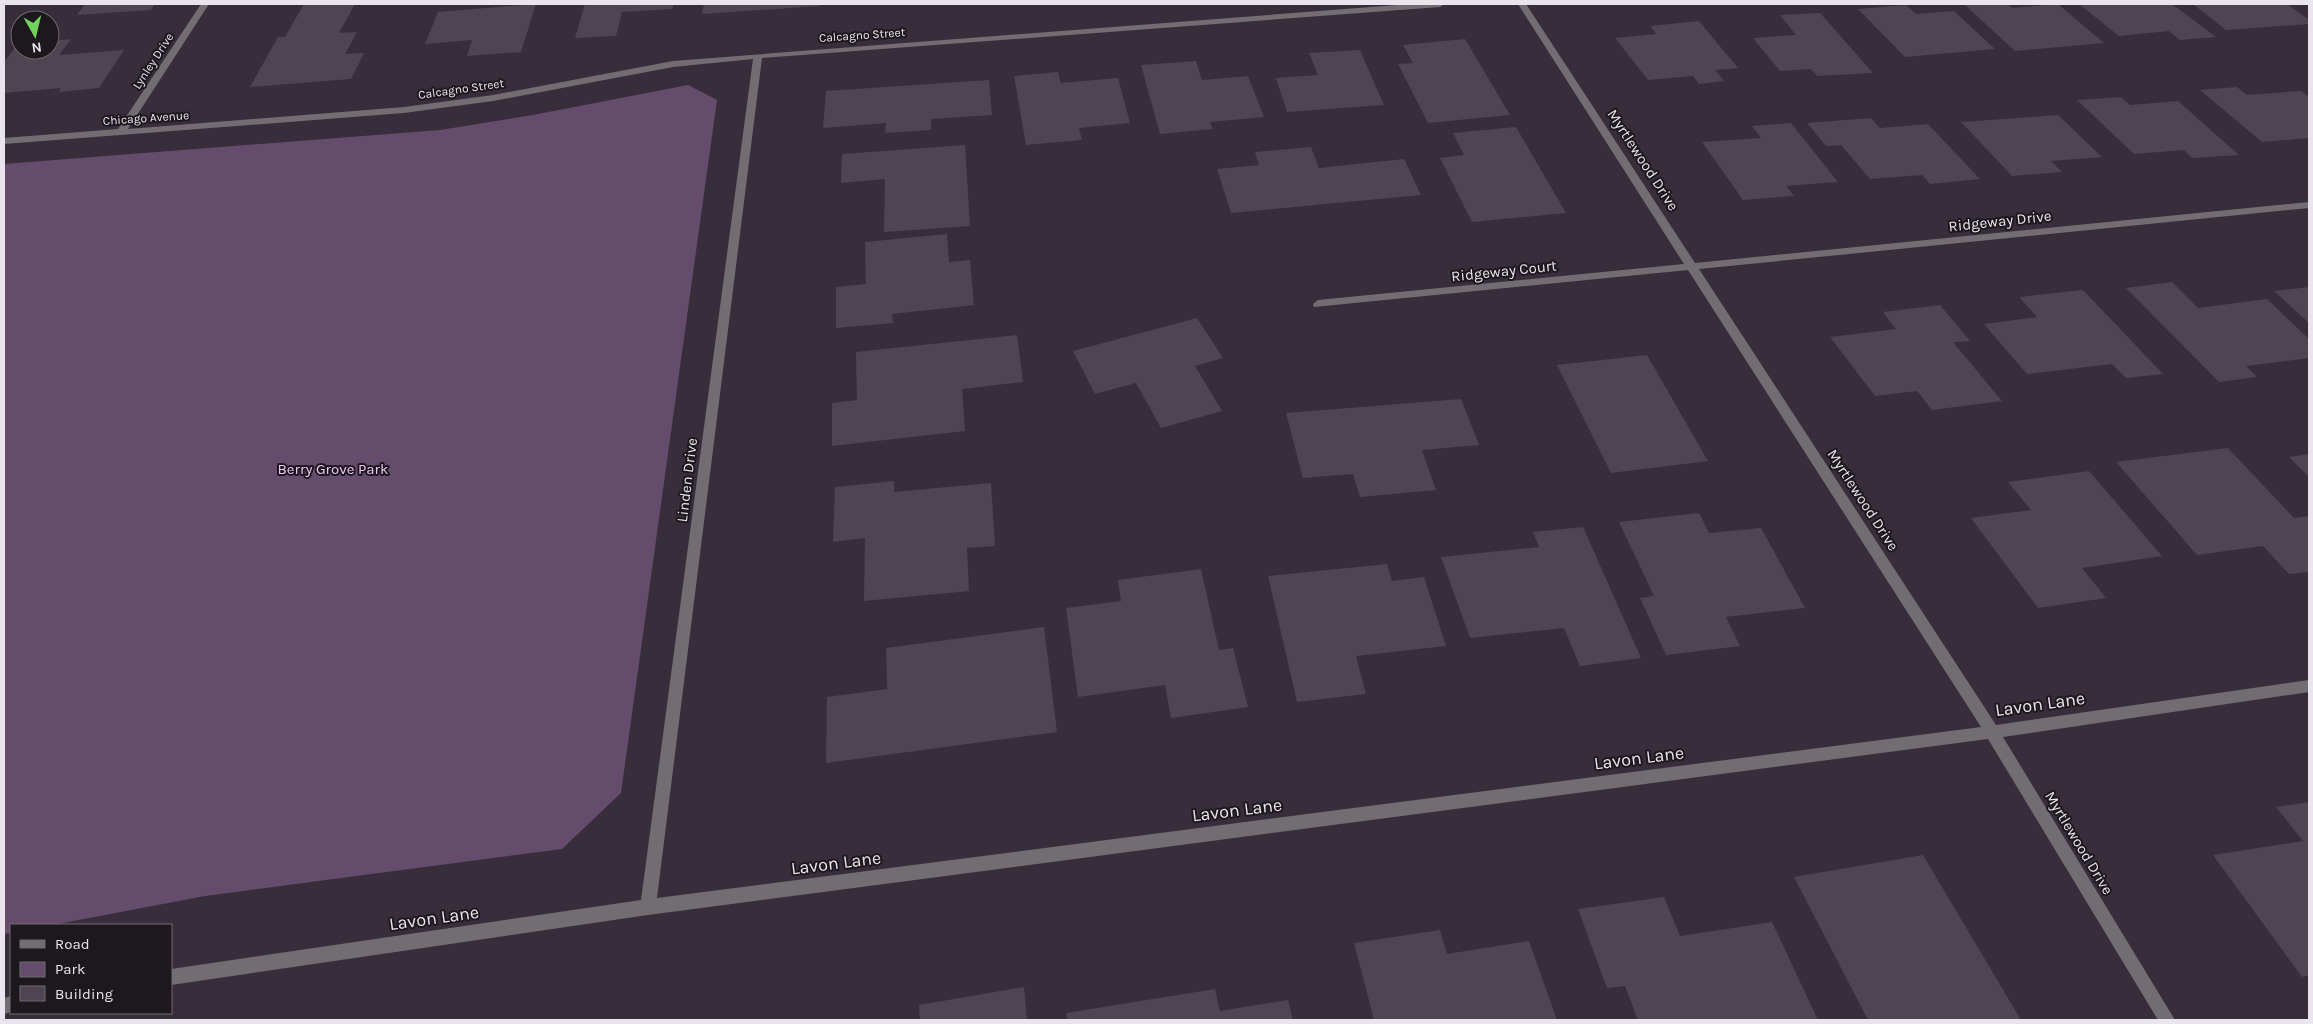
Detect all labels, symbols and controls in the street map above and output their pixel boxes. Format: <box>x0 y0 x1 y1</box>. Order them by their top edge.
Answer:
north arrow <box>10 10 60 60</box>
street label: Calcagno Street <box>818 25 906 45</box>
street label: Lynley Drive <box>130 30 176 92</box>
text: N <box>31 38 43 56</box>
street label: Calcagno Street <box>417 76 505 102</box>
street label: Myrtlewood Drive <box>1603 106 1683 214</box>
street label: Chicago Avenue <box>102 108 190 128</box>
street label: Ridgeway Drive <box>1948 207 2052 235</box>
street label: Ridgeway Court <box>1450 256 1558 285</box>
street label: Linden Drive <box>673 437 701 523</box>
street label: Myrtlewood Drive <box>1823 446 1903 554</box>
park label: Berry Grove Park <box>278 460 388 478</box>
street label: Lavon Lane <box>1994 687 2086 721</box>
street label: Lavon Lane <box>1593 742 1685 774</box>
street label: Myrtlewood Drive <box>2041 788 2117 898</box>
street label: Lavon Lane <box>1191 794 1283 826</box>
street label: Lavon Lane <box>790 847 882 879</box>
street label: Lavon Lane <box>388 901 480 935</box>
legend <box>10 924 172 1014</box>
text: Road <box>55 935 90 953</box>
text: Park <box>55 960 85 978</box>
text: Building <box>55 985 113 1003</box>

